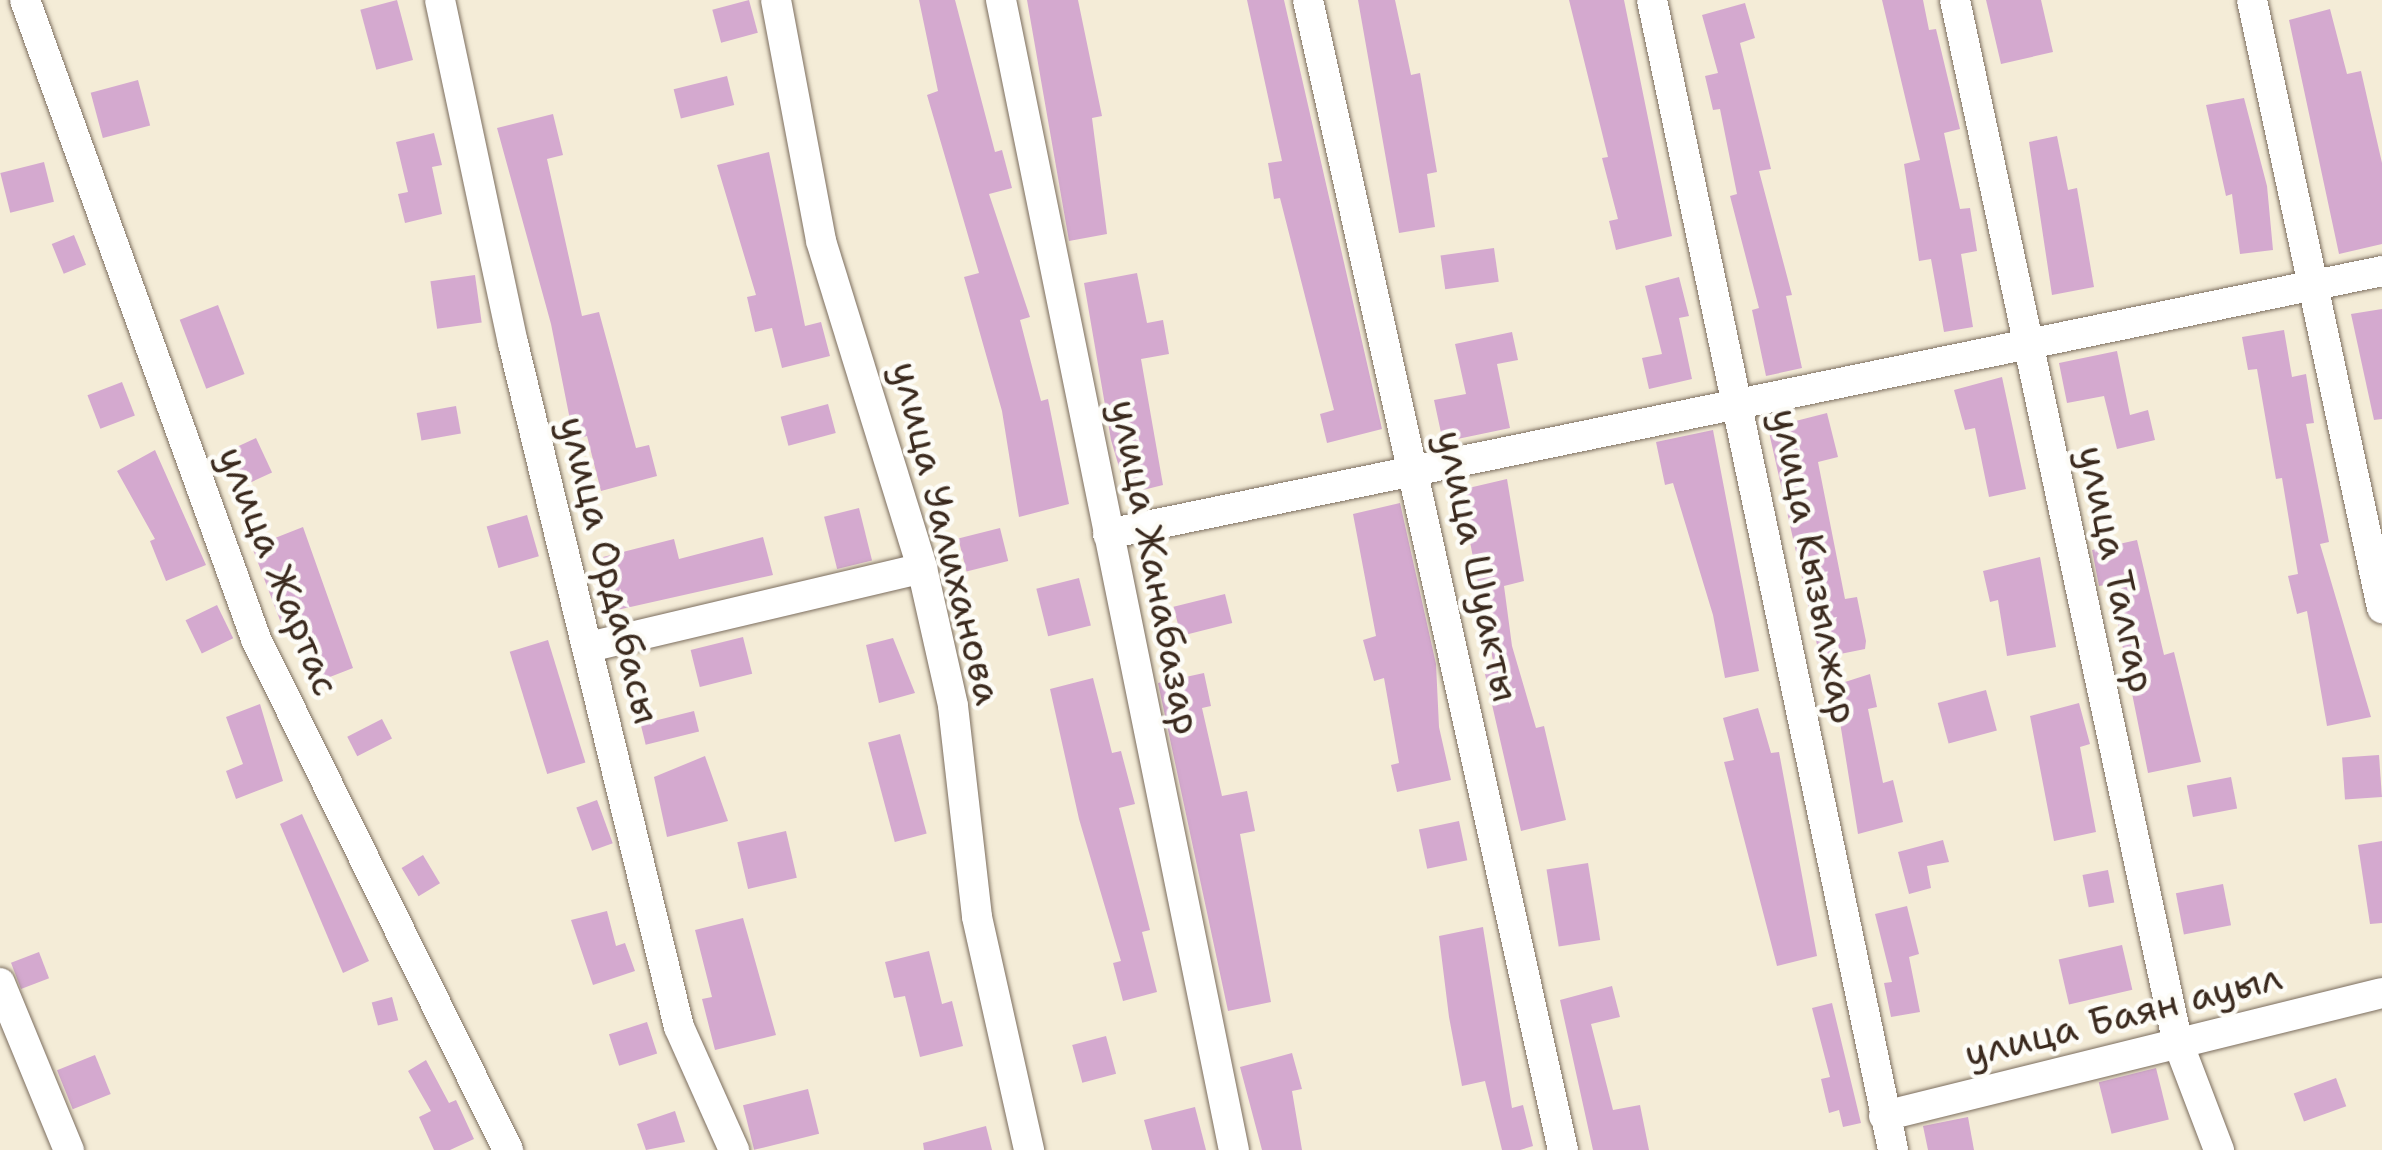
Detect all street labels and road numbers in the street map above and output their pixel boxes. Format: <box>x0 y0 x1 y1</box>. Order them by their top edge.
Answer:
street label: улица Уалиханова <box>882 357 1012 709</box>
street label: улица Жанабазар <box>1101 396 1211 738</box>
street label: улица Кызылжар <box>1762 405 1868 727</box>
street label: улица Ордабасы <box>550 412 670 728</box>
street label: улица Шуакты <box>1427 426 1529 706</box>
street label: улица Жартас <box>208 440 350 702</box>
street label: улица Талгар <box>2069 441 2165 697</box>
street label: улица Баян ауыл <box>1960 954 2286 1076</box>

